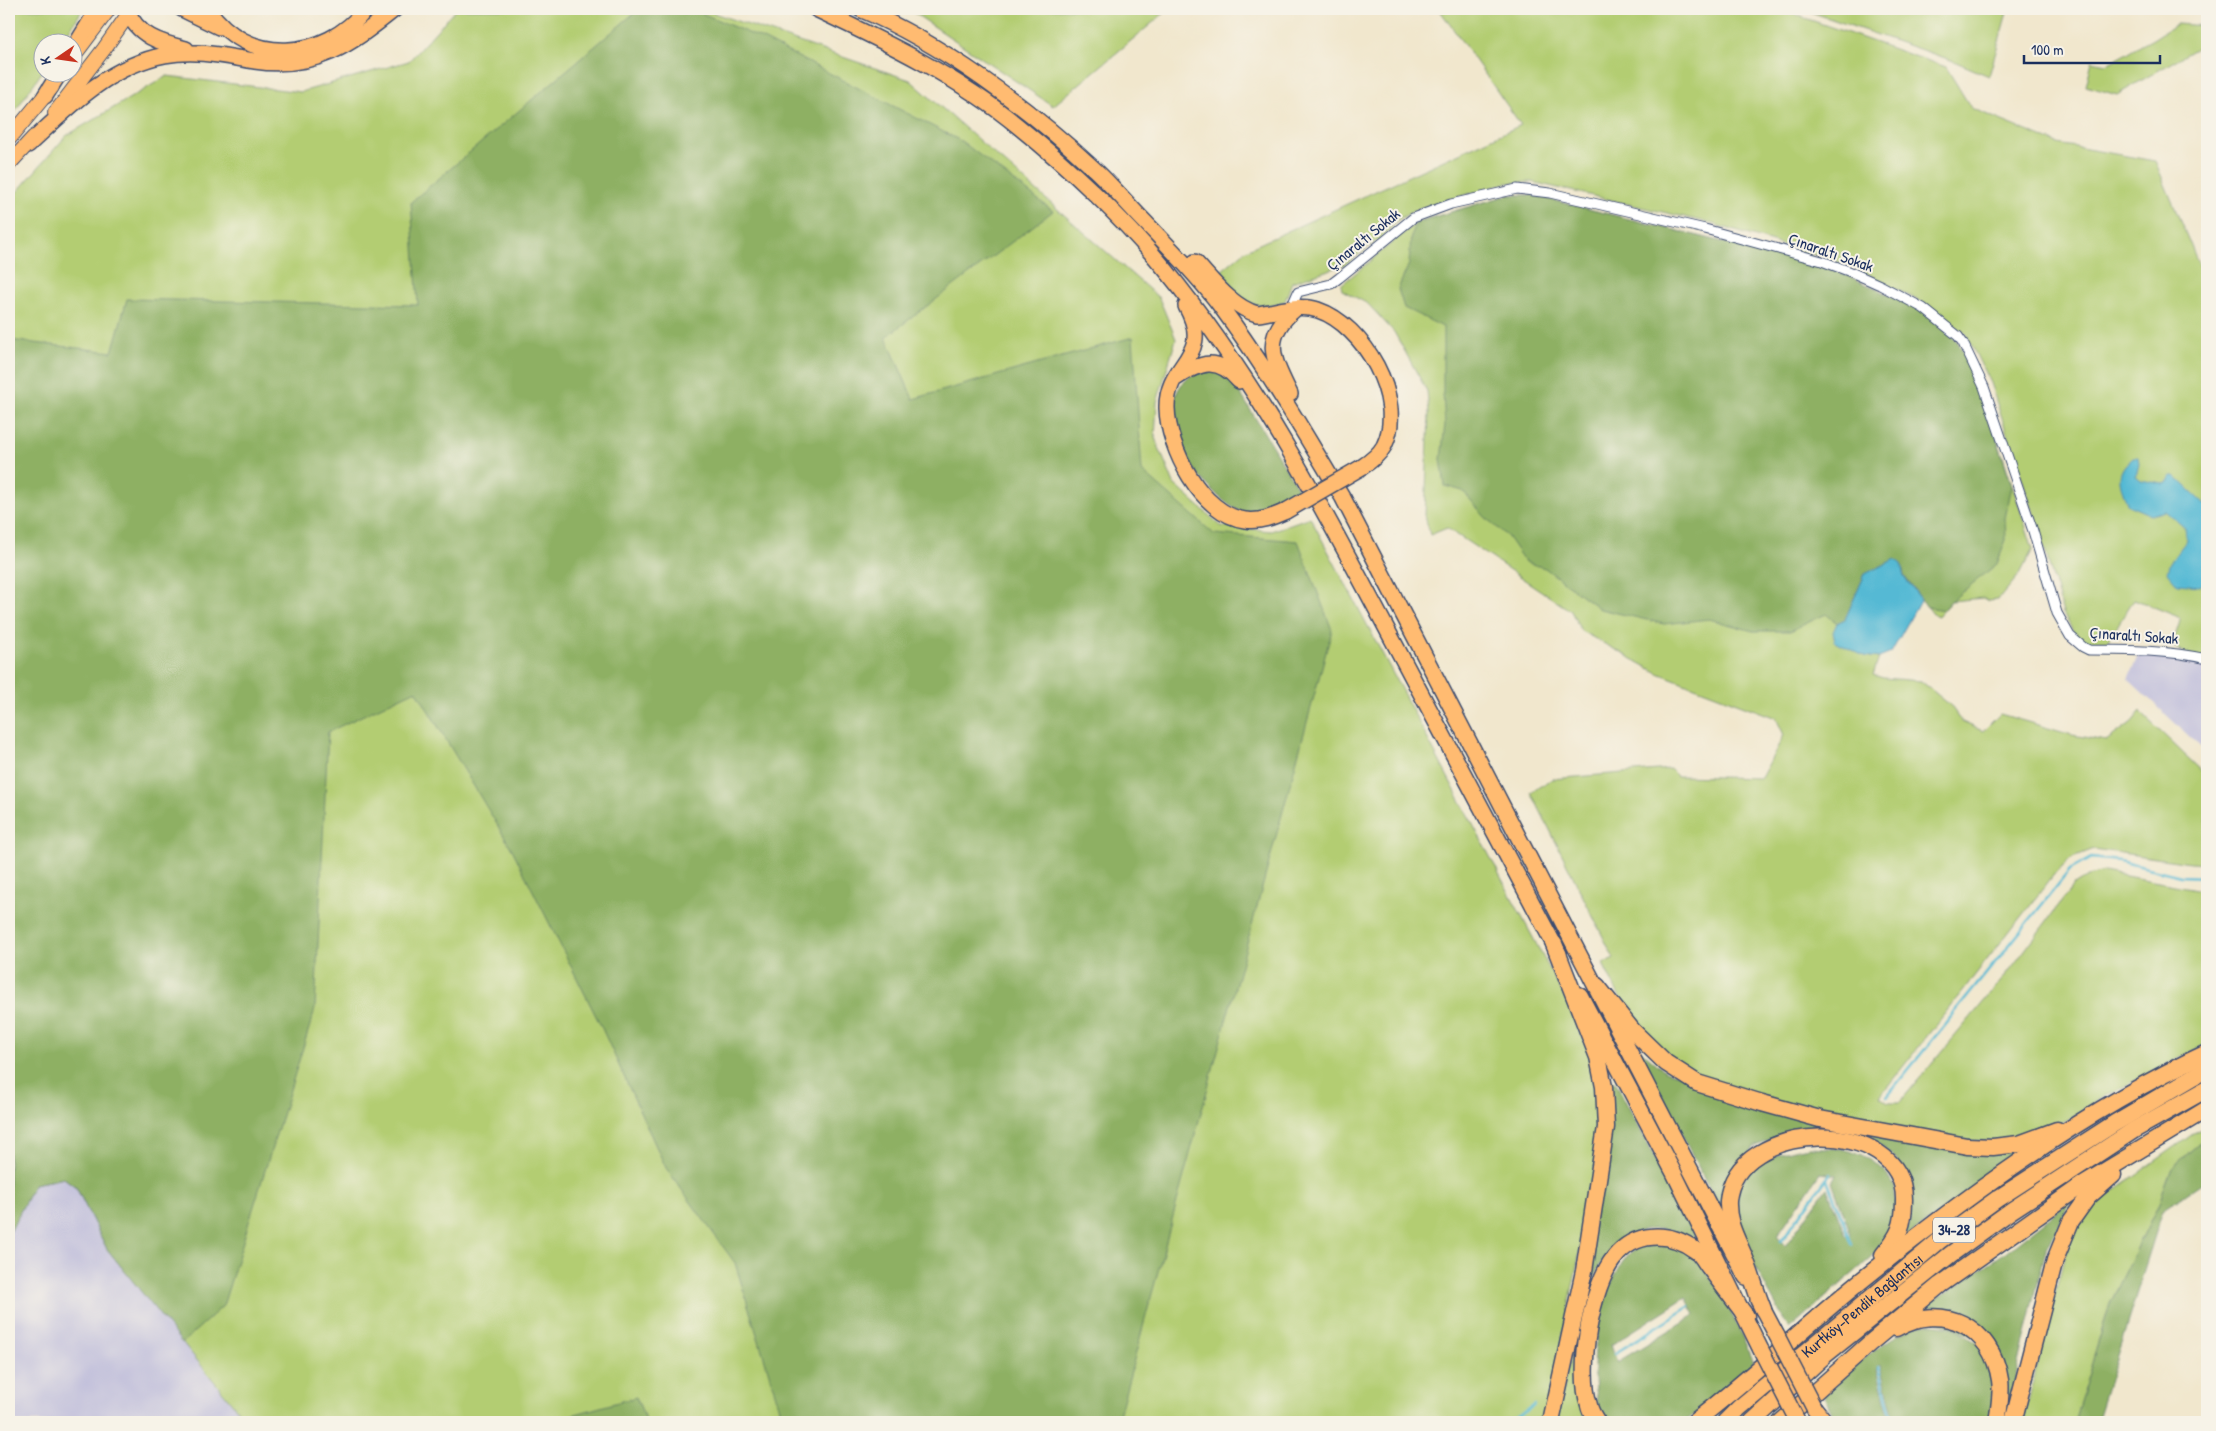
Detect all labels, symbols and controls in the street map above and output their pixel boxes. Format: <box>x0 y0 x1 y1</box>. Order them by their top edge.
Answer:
north arrow <box>32 32 82 82</box>
scale bar <box>2024 32 2160 64</box>
text: 100 m <box>2031 39 2064 60</box>
text: K <box>35 55 55 67</box>
street label: Çınaraltı Sokak <box>1322 202 1405 275</box>
street label: Çınaraltı Sokak <box>1786 227 1877 277</box>
street label: Çınaraltı Sokak <box>2089 621 2179 649</box>
road number: 34-28 <box>1933 1218 1975 1242</box>
street label: Kurtköy-Pendik Bağlantısı <box>1796 1248 1928 1363</box>

